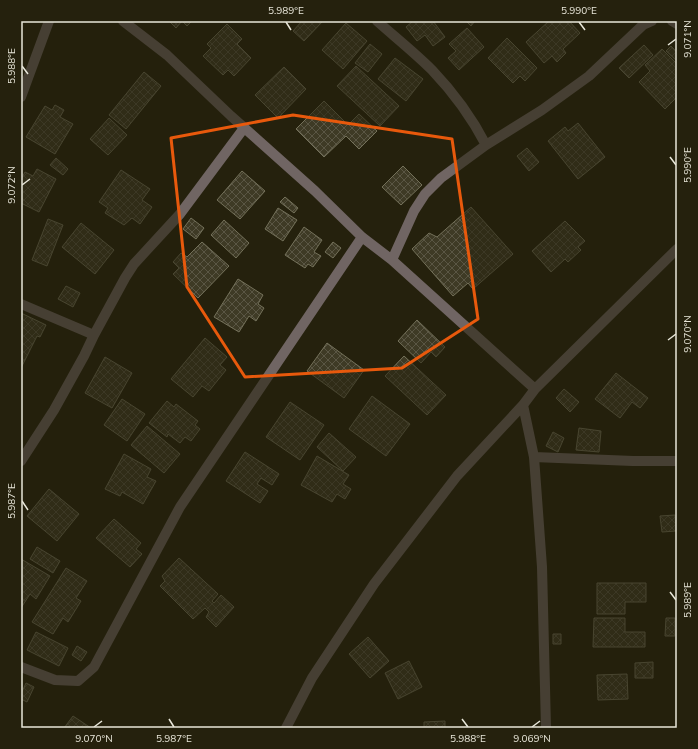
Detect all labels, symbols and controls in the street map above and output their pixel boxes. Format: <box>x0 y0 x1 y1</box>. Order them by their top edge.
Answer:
text: 5.989°E <box>268 4 304 17</box>
text: 5.990°E <box>561 4 597 17</box>
text: 9.071°N <box>681 20 694 58</box>
text: 5.988°E <box>5 48 18 84</box>
text: 5.990°E <box>681 147 694 183</box>
text: 9.072°N <box>5 166 18 204</box>
text: 9.070°N <box>681 315 694 353</box>
text: 5.987°E <box>5 483 18 519</box>
text: 5.989°E <box>681 582 694 618</box>
text: 9.070°N <box>75 732 113 745</box>
text: 5.987°E <box>156 732 192 745</box>
text: 5.988°E <box>450 732 486 745</box>
text: 9.069°N <box>513 732 551 745</box>

